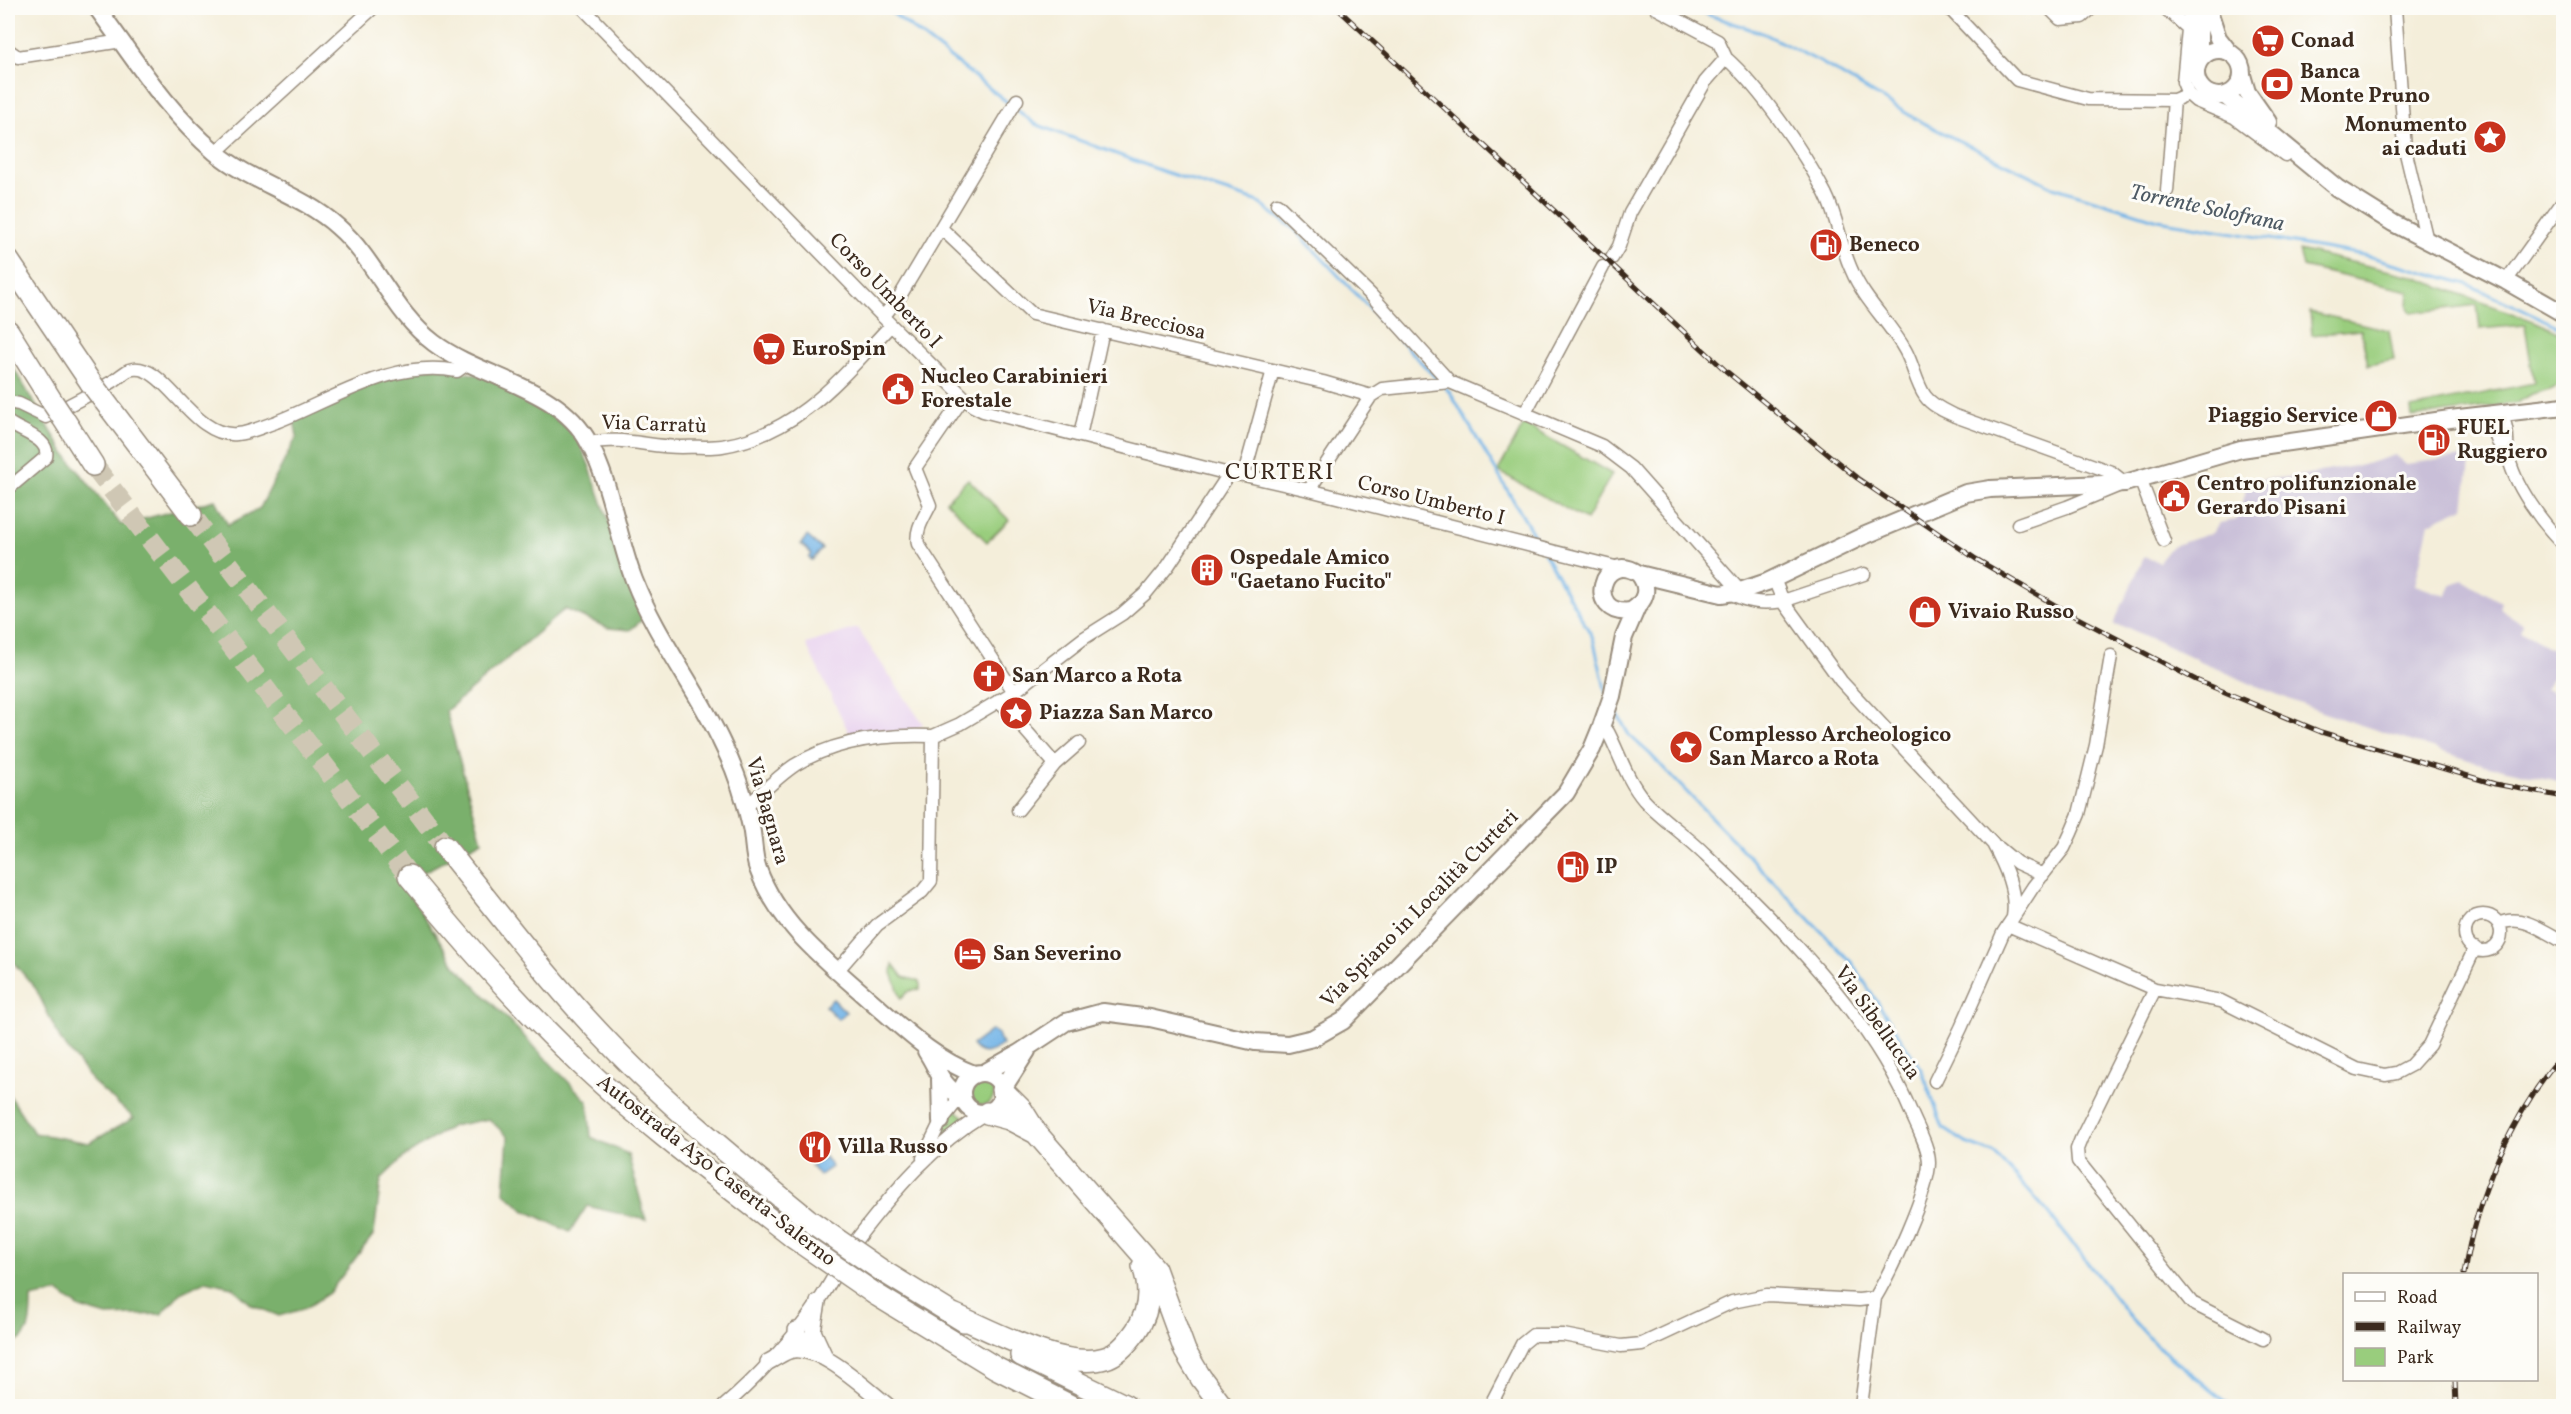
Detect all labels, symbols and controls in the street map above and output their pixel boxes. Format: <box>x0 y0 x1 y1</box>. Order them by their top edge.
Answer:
supermarket icon: Conad <box>2250 23 2286 59</box>
place label: Conad <box>2291 27 2355 56</box>
place label: Banca Monte Pruno <box>2300 58 2430 111</box>
bank icon: Banca Monte Pruno <box>2259 66 2295 102</box>
place label: Monumento ai caduti <box>2345 111 2467 164</box>
place icon: Monumento ai caduti <box>2472 119 2508 155</box>
water label: Torrente Solofrana <box>2127 178 2287 240</box>
street label: Corso Umberto I <box>822 227 948 355</box>
fuel station icon: Beneco <box>1808 227 1844 263</box>
place label: Beneco <box>1849 231 1920 260</box>
street label: Via Brecciosa <box>1083 292 1209 348</box>
supermarket icon: EuroSpin <box>751 331 787 367</box>
place label: EuroSpin <box>792 335 886 364</box>
place label: Nucleo Carabinieri Forestale <box>921 363 1108 416</box>
public building icon: Nucleo Carabinieri Forestale <box>880 371 916 407</box>
shop icon: Piaggio Service <box>2363 398 2399 434</box>
place label: Piaggio Service <box>2208 402 2358 431</box>
street label: Via Carratù <box>601 409 707 441</box>
place label: FUEL Ruggiero <box>2457 414 2547 467</box>
fuel station icon: FUEL Ruggiero <box>2416 422 2452 458</box>
district label: CURTERI <box>1225 456 1335 490</box>
street label: Corso Umberto I <box>1354 469 1508 533</box>
place label: Centro polifunzionale Gerardo Pisani <box>2197 470 2416 523</box>
public building icon: Centro polifunzionale Gerardo Pisani <box>2156 478 2192 514</box>
place label: Ospedale Amico "Gaetano Fucito" <box>1230 544 1392 597</box>
building icon: Ospedale Amico "Gaetano Fucito" <box>1189 552 1225 588</box>
shop icon: Vivaio Russo <box>1907 594 1943 630</box>
place label: Vivaio Russo <box>1948 598 2074 627</box>
church icon: San Marco a Rota <box>971 658 1007 694</box>
place label: San Marco a Rota <box>1012 662 1182 691</box>
place icon: Piazza San Marco <box>998 695 1034 731</box>
place label: Piazza San Marco <box>1039 699 1213 728</box>
place label: Complesso Archeologico San Marco a Rota <box>1709 721 1951 774</box>
place icon: Complesso Archeologico San Marco a Rota <box>1668 729 1704 765</box>
street label: Via Bagnara <box>738 754 796 868</box>
street label: Via Spiano in Località Curteri <box>1314 803 1526 1015</box>
fuel station icon: IP <box>1555 849 1591 885</box>
place label: IP <box>1596 853 1617 882</box>
hotel icon: San Severino <box>952 936 988 972</box>
place label: San Severino <box>993 940 1121 969</box>
street label: Via Sibelluccia <box>1827 960 1927 1086</box>
street label: Autostrada A30 Caserta-Salerno <box>590 1068 842 1274</box>
restaurant icon: Villa Russo <box>797 1129 833 1165</box>
place label: Villa Russo <box>838 1133 948 1162</box>
legend <box>2343 1273 2538 1381</box>
text: Road <box>2397 1286 2438 1311</box>
text: Railway <box>2397 1316 2461 1341</box>
text: Park <box>2397 1346 2434 1371</box>

